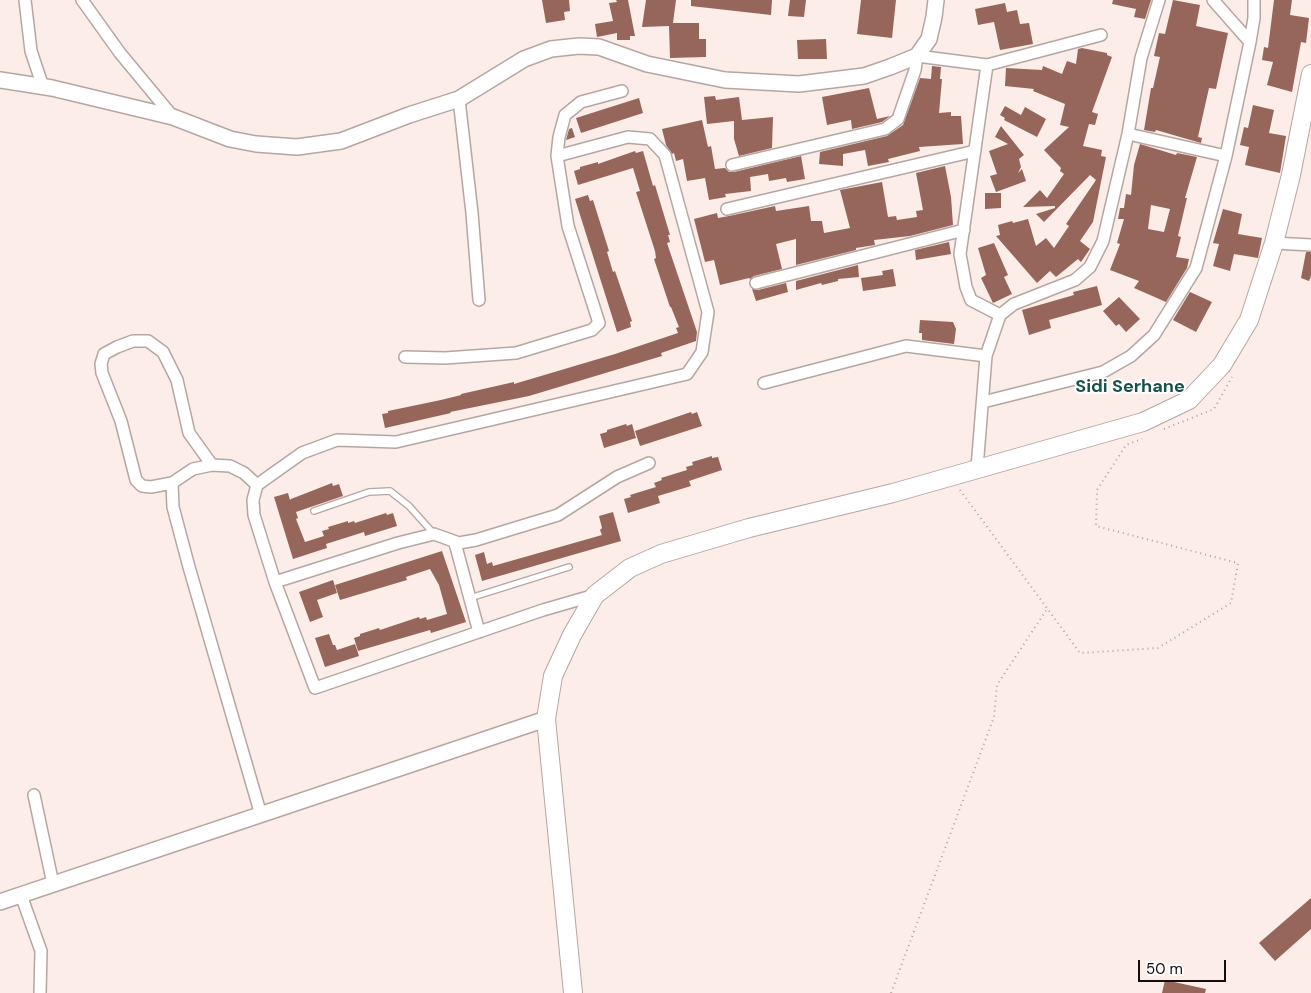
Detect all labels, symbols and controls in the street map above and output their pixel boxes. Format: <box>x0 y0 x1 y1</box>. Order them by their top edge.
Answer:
district label: Sidi Serhane <box>1075 376 1185 398</box>
scale bar <box>1141 950 1228 982</box>
text: 50 m <box>1146 959 1183 979</box>

